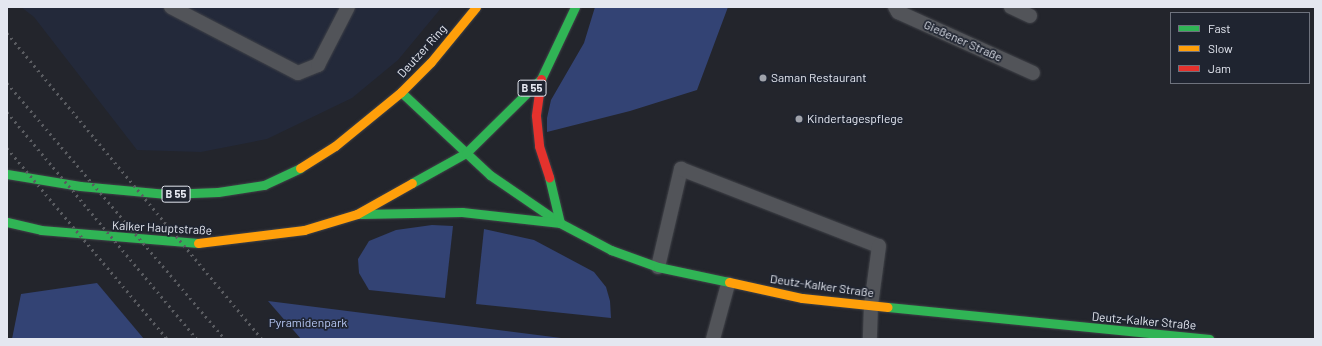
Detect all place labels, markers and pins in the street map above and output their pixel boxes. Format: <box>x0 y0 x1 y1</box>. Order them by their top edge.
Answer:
place label: Saman Restaurant <box>771 71 867 85</box>
marker: Saman Restaurant <box>758 73 768 83</box>
place label: Kindertagespflege <box>807 112 903 126</box>
marker: Kindertagespflege <box>794 114 804 124</box>

